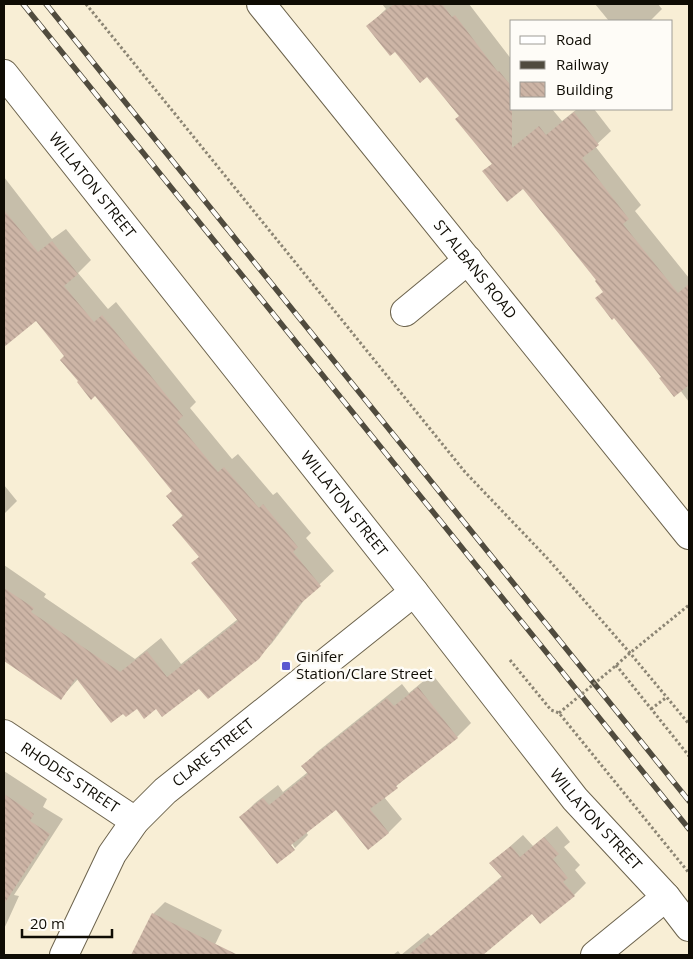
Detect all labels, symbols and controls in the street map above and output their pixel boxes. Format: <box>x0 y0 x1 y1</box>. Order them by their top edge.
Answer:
legend <box>510 20 673 110</box>
text: Road <box>556 29 592 49</box>
text: Railway <box>556 54 609 74</box>
text: Building <box>556 79 613 99</box>
street label: WILLATON STREET <box>45 128 141 242</box>
street label: ST ALBANS ROAD <box>430 215 522 323</box>
street label: WILLATON STREET <box>297 446 393 560</box>
place label: Ginifer Station/Clare Street <box>296 646 433 683</box>
marker: Ginifer Station/Clare Street <box>280 660 292 672</box>
street label: CLARE STREET <box>168 713 258 791</box>
street label: RHODES STREET <box>17 737 124 817</box>
street label: WILLATON STREET <box>546 764 647 874</box>
scale bar <box>22 906 112 938</box>
text: 20 m <box>30 913 65 933</box>

